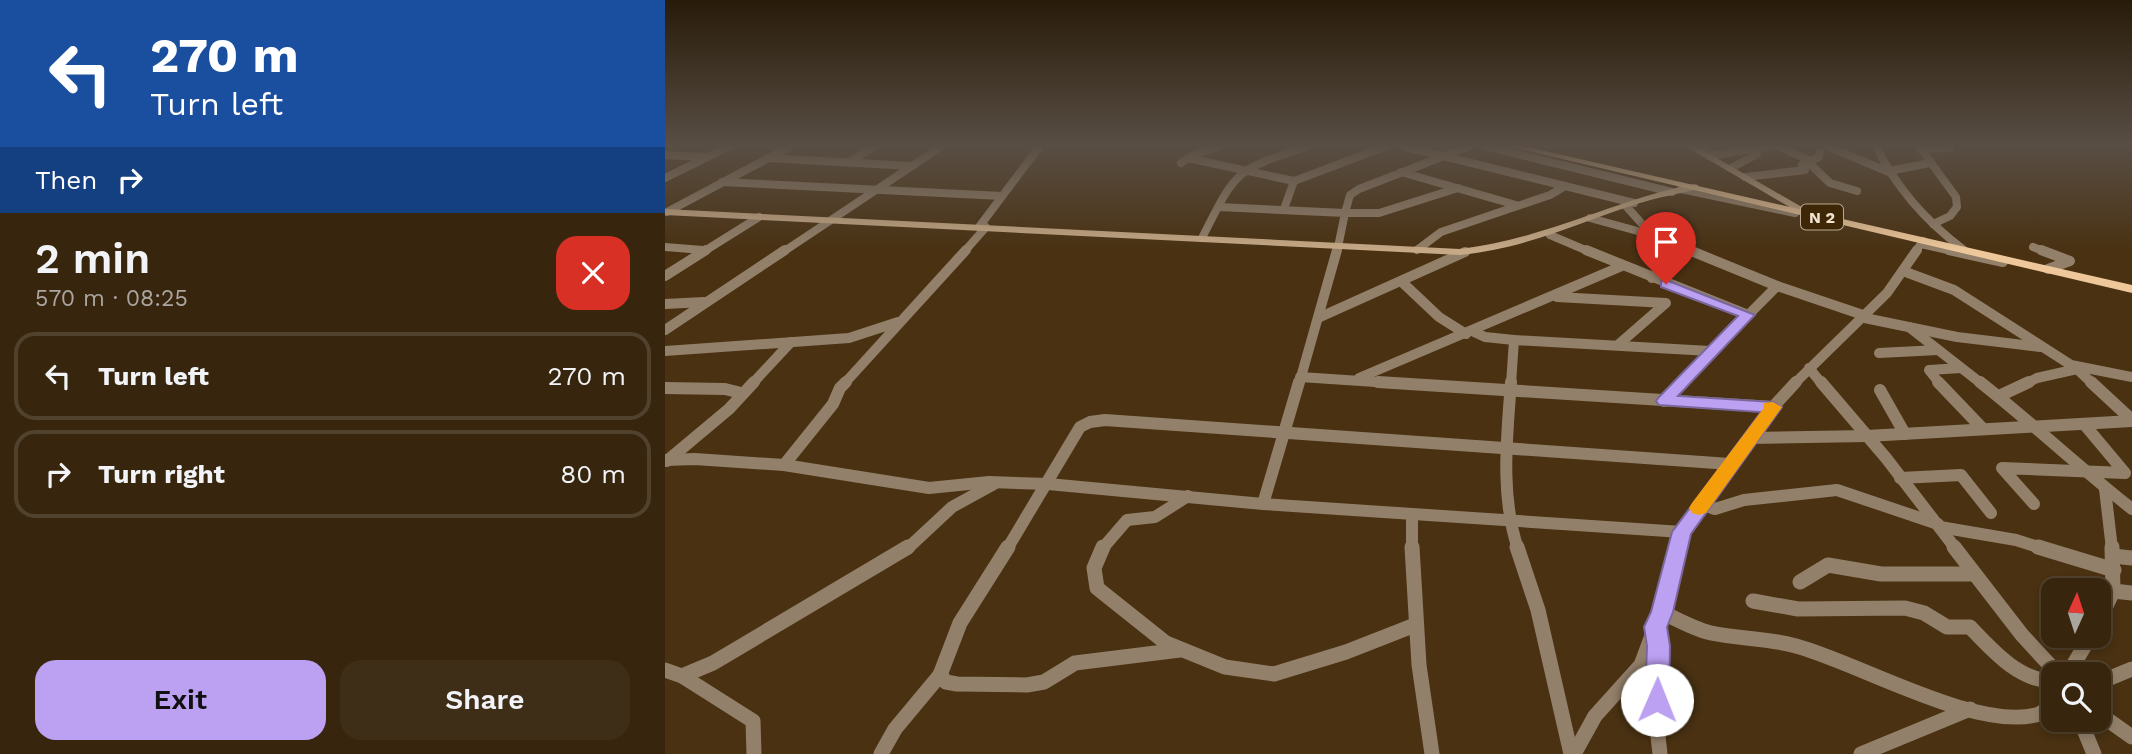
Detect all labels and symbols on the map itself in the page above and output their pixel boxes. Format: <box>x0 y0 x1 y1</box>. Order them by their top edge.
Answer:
road number: N 2 <box>1801 204 1843 230</box>
pin <box>1636 212 1696 284</box>
north arrow <box>2041 578 2111 648</box>
position arrow <box>1620 663 1694 737</box>

